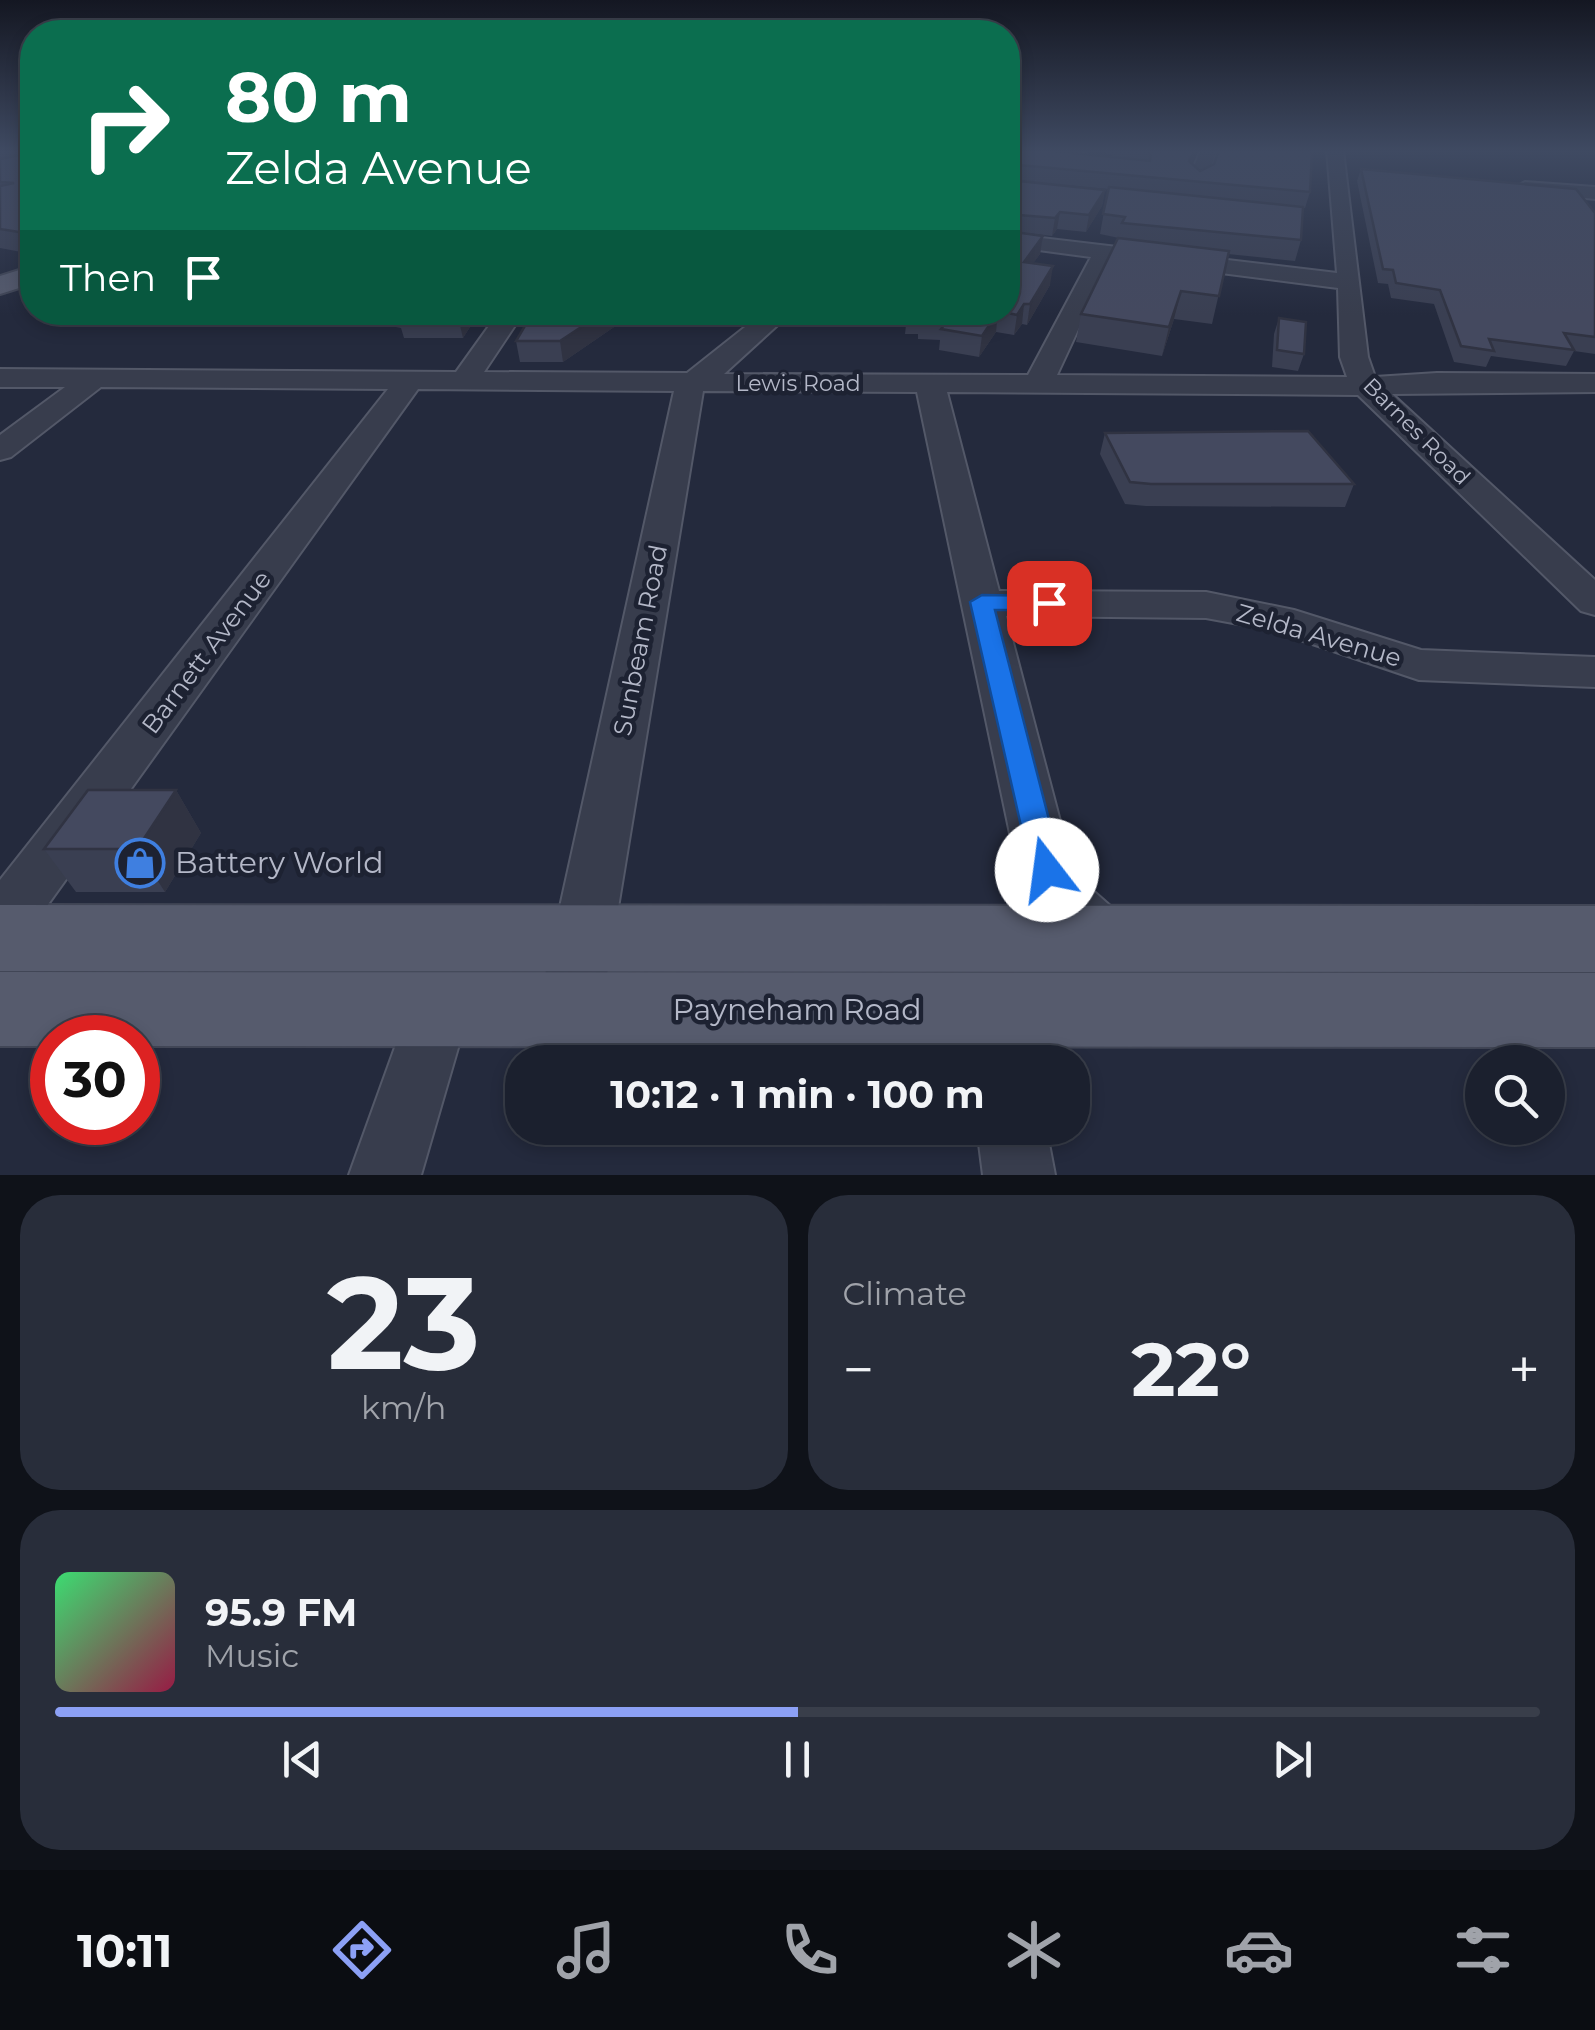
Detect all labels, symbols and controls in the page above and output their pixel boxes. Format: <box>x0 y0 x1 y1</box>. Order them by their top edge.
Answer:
text: 80 m <box>225 54 412 140</box>
icon: right <box>60 60 190 190</box>
text: Zelda Avenue <box>225 140 532 195</box>
icon: arrive <box>176 250 231 305</box>
text: Then <box>60 254 156 301</box>
street label: Lewis Road <box>735 370 861 397</box>
street label: Barnes Road <box>1357 372 1476 491</box>
street label: Sunbeam Road <box>607 542 673 738</box>
pin <box>1007 561 1092 646</box>
street label: Barnett Avenue <box>135 565 277 739</box>
icon: arrive <box>1022 576 1077 631</box>
street label: Zelda Avenue <box>1233 597 1405 673</box>
position arrow <box>995 818 1099 922</box>
shop icon: Battery World <box>114 837 166 889</box>
place label: Battery World <box>175 844 383 881</box>
street label: Payneham Road <box>673 991 921 1028</box>
speed limit sign: 30 <box>30 1015 160 1145</box>
map controls <box>1465 1045 1565 1145</box>
button: search <box>1465 1045 1565 1145</box>
text: 10:12 · 1 min · 100 m <box>610 1071 985 1118</box>
text: 23 <box>327 1243 481 1402</box>
text: Climate <box>843 1274 967 1313</box>
text: 22° <box>1131 1323 1251 1415</box>
text: − <box>843 1336 874 1403</box>
text: + <box>1508 1336 1540 1403</box>
text: km/h <box>361 1388 446 1427</box>
text: 95.9 FM <box>205 1589 357 1636</box>
text: Music <box>205 1636 299 1675</box>
icon: previous <box>275 1732 330 1787</box>
icon: pause <box>770 1732 825 1787</box>
icon: next <box>1265 1732 1320 1787</box>
icon: directions <box>327 1915 397 1985</box>
icon: music <box>551 1915 621 1985</box>
icon: phone <box>775 1915 845 1985</box>
icon: climate <box>999 1915 1069 1985</box>
icon: car <box>1224 1915 1294 1985</box>
icon: filters <box>1448 1915 1518 1985</box>
text: 10:11 <box>77 1923 172 1978</box>

